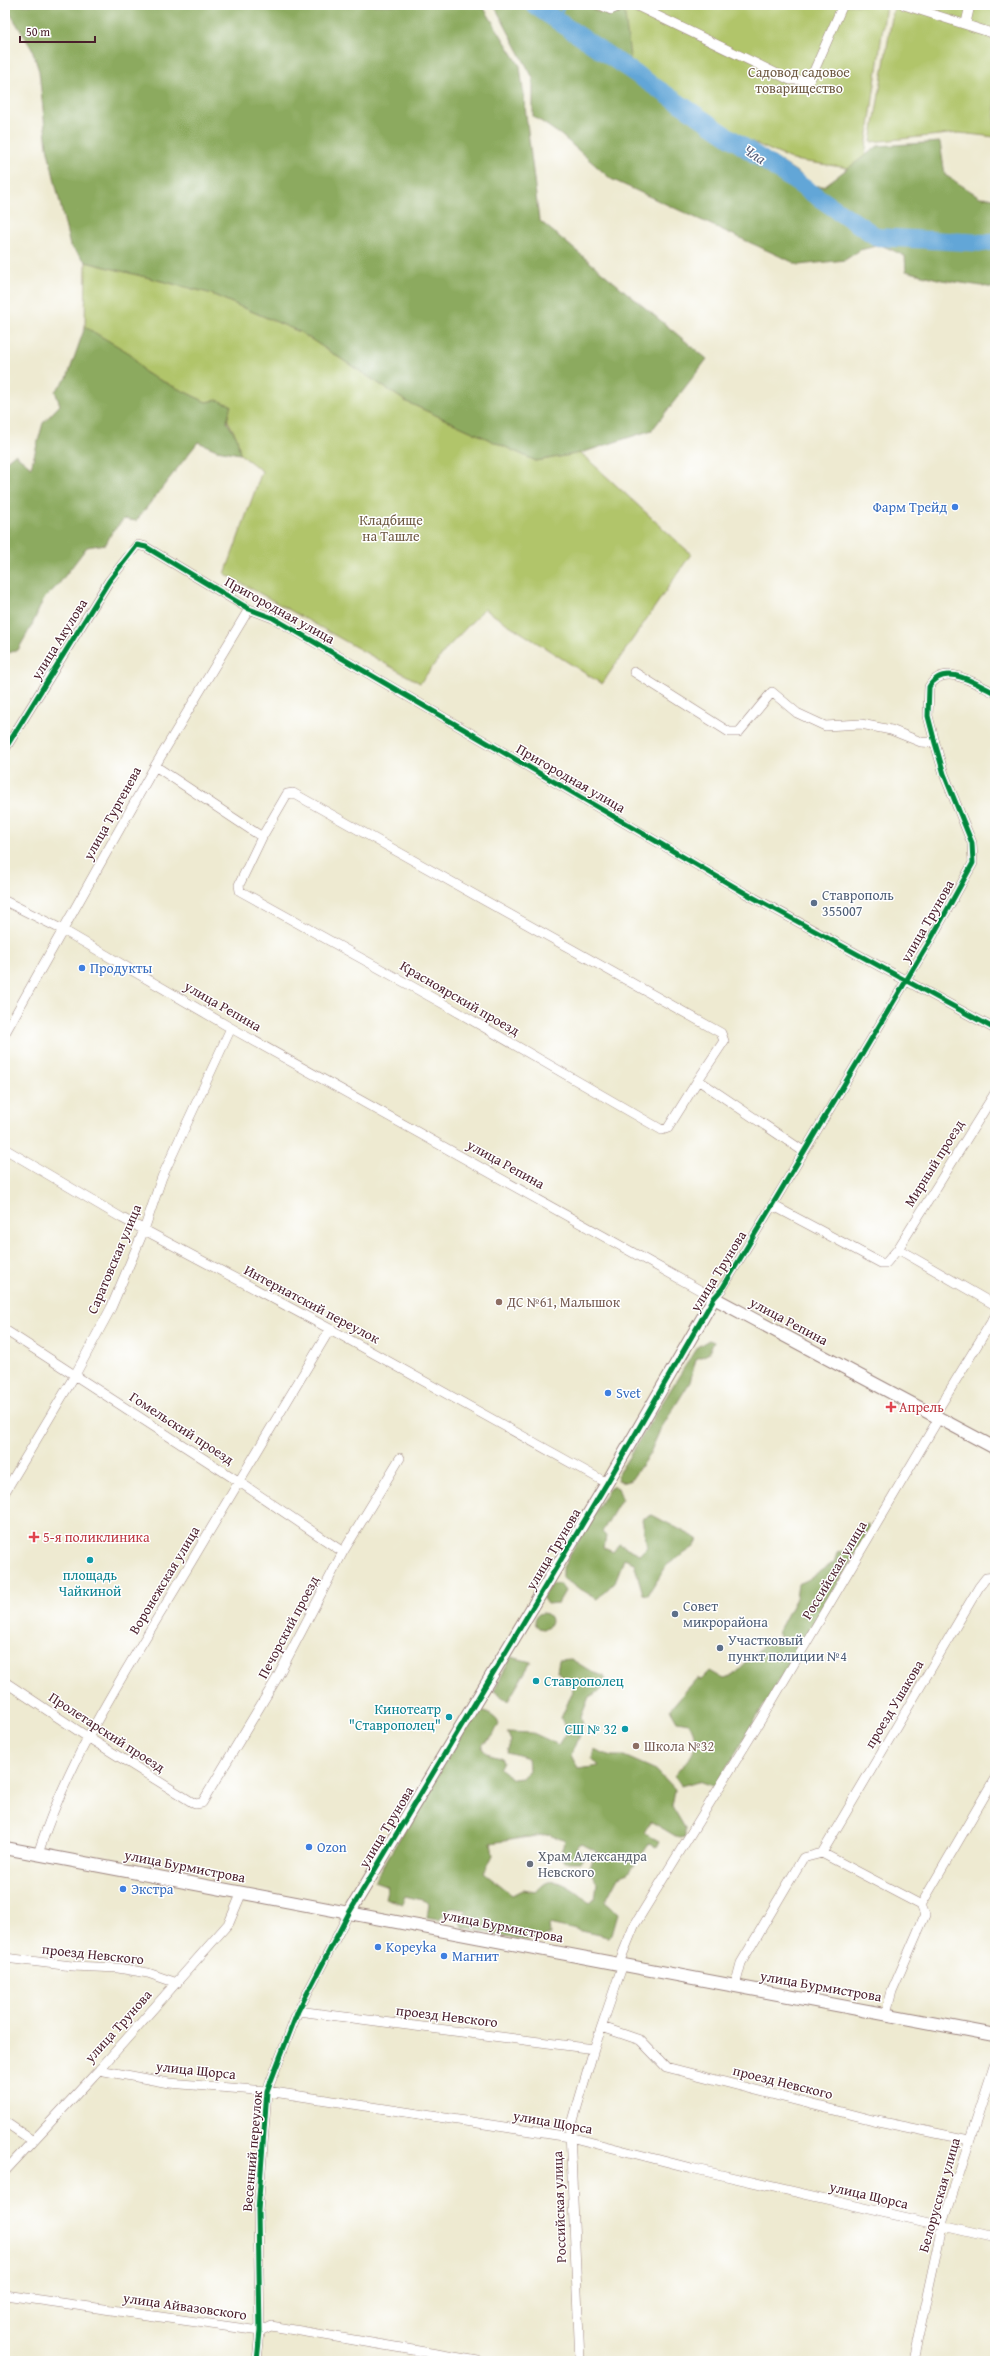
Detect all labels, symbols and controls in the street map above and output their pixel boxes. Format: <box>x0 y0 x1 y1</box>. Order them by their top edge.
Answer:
scale bar <box>20 18 95 44</box>
text: 50 m <box>26 23 50 40</box>
park label: Садовод садовое товарищество <box>748 62 850 98</box>
water label: Чла <box>740 139 770 169</box>
place label: Фарм Трейд <box>873 497 947 517</box>
marker: Фарм Трейд <box>950 502 960 512</box>
park label: Кладбище на Ташле <box>359 510 423 546</box>
street label: Пригородная улица <box>221 571 339 649</box>
street label: улица Акулова <box>26 594 92 684</box>
street label: Пригородная улица <box>513 739 630 818</box>
street label: улица Тургенева <box>78 762 146 864</box>
street label: улица Трунова <box>895 876 959 967</box>
place label: Ставрополь 355007 <box>822 885 894 921</box>
marker: Ставрополь 355007 <box>809 898 819 908</box>
street label: Красноярский проезд <box>397 956 524 1041</box>
place label: Продукты <box>90 958 153 978</box>
marker: Продукты <box>77 963 87 973</box>
street label: улица Репина <box>180 975 266 1036</box>
street label: Мирный проезд <box>899 1115 969 1210</box>
street label: улица Репина <box>463 1134 549 1194</box>
street label: Саратовская улица <box>82 1201 146 1317</box>
street label: улица Трунова <box>685 1226 751 1316</box>
street label: Интернатский переулок <box>241 1260 384 1349</box>
place label: ДС №61, Малышок <box>506 1292 621 1312</box>
street label: улица Репина <box>745 1292 832 1350</box>
marker: ДС №61, Малышок <box>494 1297 504 1307</box>
place label: Svet <box>616 1383 641 1403</box>
street label: Гомельский проезд <box>126 1387 238 1470</box>
marker: Svet <box>603 1388 613 1398</box>
place label: Апрель <box>899 1397 944 1417</box>
marker: Апрель <box>886 1402 896 1412</box>
street label: улица Трунова <box>520 1504 585 1595</box>
street label: Российская улица <box>797 1517 872 1623</box>
street label: Воронежская улица <box>124 1522 204 1638</box>
place label: 5-я поликлиника <box>43 1527 150 1547</box>
marker: 5-я поликлиника <box>28 1531 40 1543</box>
marker: площадь Чайкиной <box>85 1555 95 1565</box>
place label: площадь Чайкиной <box>59 1565 121 1601</box>
street label: Печорский проезд <box>252 1572 324 1682</box>
place label: Совет микрорайона <box>683 1596 768 1632</box>
marker: Совет микрорайона <box>670 1609 680 1619</box>
place label: Участковый пункт полиции №4 <box>728 1630 847 1666</box>
marker: Участковый пункт полиции №4 <box>715 1643 725 1653</box>
street label: проезд Ушакова <box>860 1656 928 1752</box>
place label: Ставрополец <box>544 1671 624 1691</box>
marker: Ставрополец <box>531 1676 541 1686</box>
street label: Пролетарский проезд <box>45 1687 169 1777</box>
place label: Кинотеатр "Ставрополец" <box>349 1699 441 1735</box>
marker: Кинотеатр "Ставрополец" <box>444 1712 454 1722</box>
place label: СШ № 32 <box>565 1719 617 1739</box>
marker: СШ № 32 <box>620 1724 630 1734</box>
place label: Школа №32 <box>644 1736 714 1756</box>
marker: Школа №32 <box>631 1741 641 1751</box>
street label: улица Трунова <box>353 1782 418 1873</box>
place label: Ozon <box>317 1837 347 1857</box>
marker: Ozon <box>304 1842 314 1852</box>
street label: улица Бурмистрова <box>122 1844 248 1888</box>
place label: Храм Александра Невского <box>538 1846 647 1882</box>
marker: Храм Александра Невского <box>525 1859 535 1869</box>
place label: Экстра <box>131 1879 174 1899</box>
marker: Экстра <box>118 1884 128 1894</box>
street label: улица Бурмистрова <box>440 1904 566 1948</box>
place label: Kopeyka <box>386 1937 437 1957</box>
street label: проезд Невского <box>41 1939 145 1969</box>
marker: Kopeyka <box>373 1942 383 1952</box>
place label: Магнит <box>452 1946 499 1966</box>
marker: Магнит <box>439 1951 449 1961</box>
street label: улица Бурмистрова <box>758 1965 884 2007</box>
street label: улица Трунова <box>79 1985 156 2068</box>
street label: проезд Невского <box>395 2000 499 2032</box>
street label: улица Щорса <box>154 2056 237 2084</box>
street label: проезд Невского <box>731 2060 835 2104</box>
street label: Весенний переулок <box>237 2089 267 2212</box>
street label: улица Щорса <box>511 2105 595 2139</box>
street label: Белорусская улица <box>913 2135 965 2255</box>
street label: Российская улица <box>547 2150 571 2263</box>
street label: улица Щорса <box>827 2176 911 2214</box>
street label: улица Айвазовского <box>121 2287 248 2325</box>

